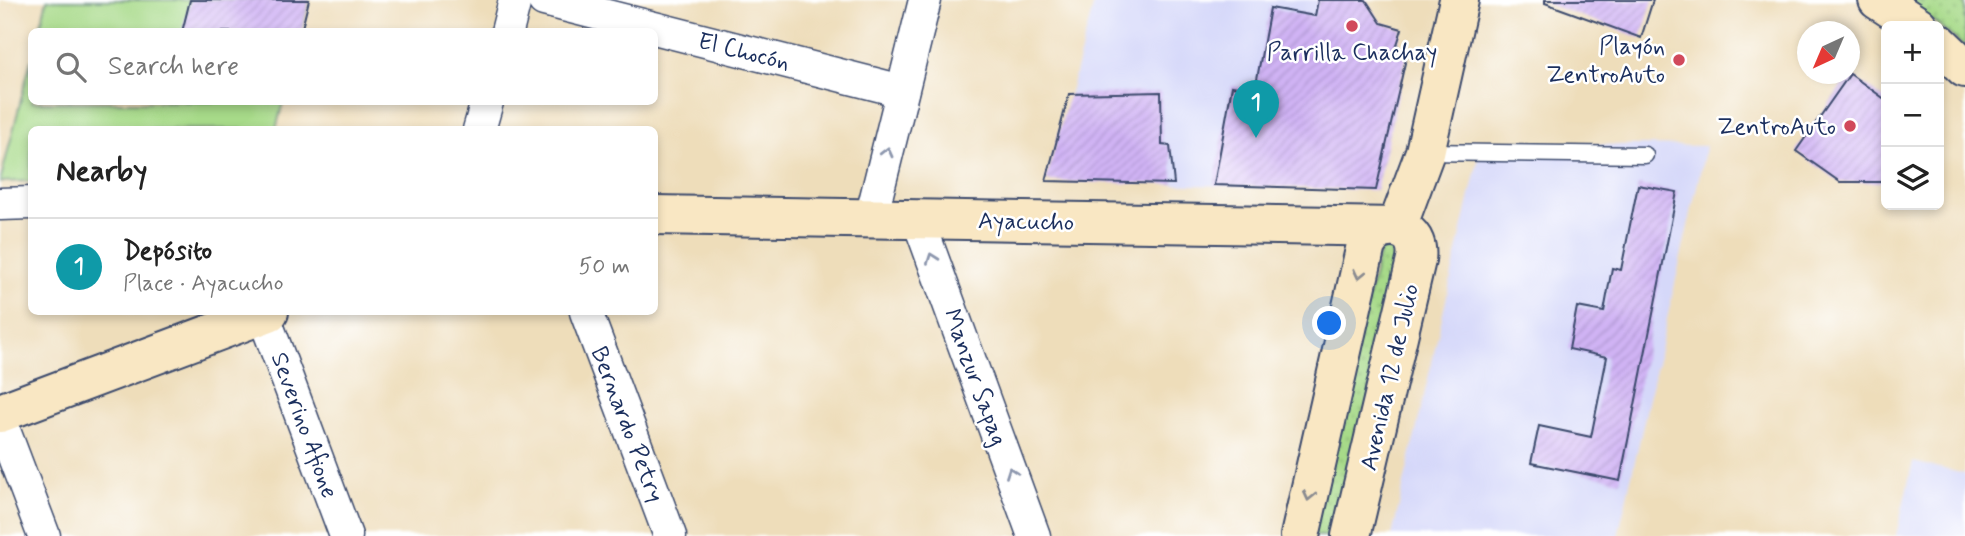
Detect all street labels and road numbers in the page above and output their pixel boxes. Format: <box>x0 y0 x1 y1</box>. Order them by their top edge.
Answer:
street label: El Chocón <box>694 26 793 79</box>
street label: Ayacucho <box>978 206 1074 239</box>
street label: Avenida 12 de Julio <box>1354 281 1427 474</box>
street label: Manzur Sapag <box>935 305 1014 450</box>
street label: Bernardo Petry <box>583 342 671 507</box>
street label: Severino Afione <box>263 348 344 503</box>

